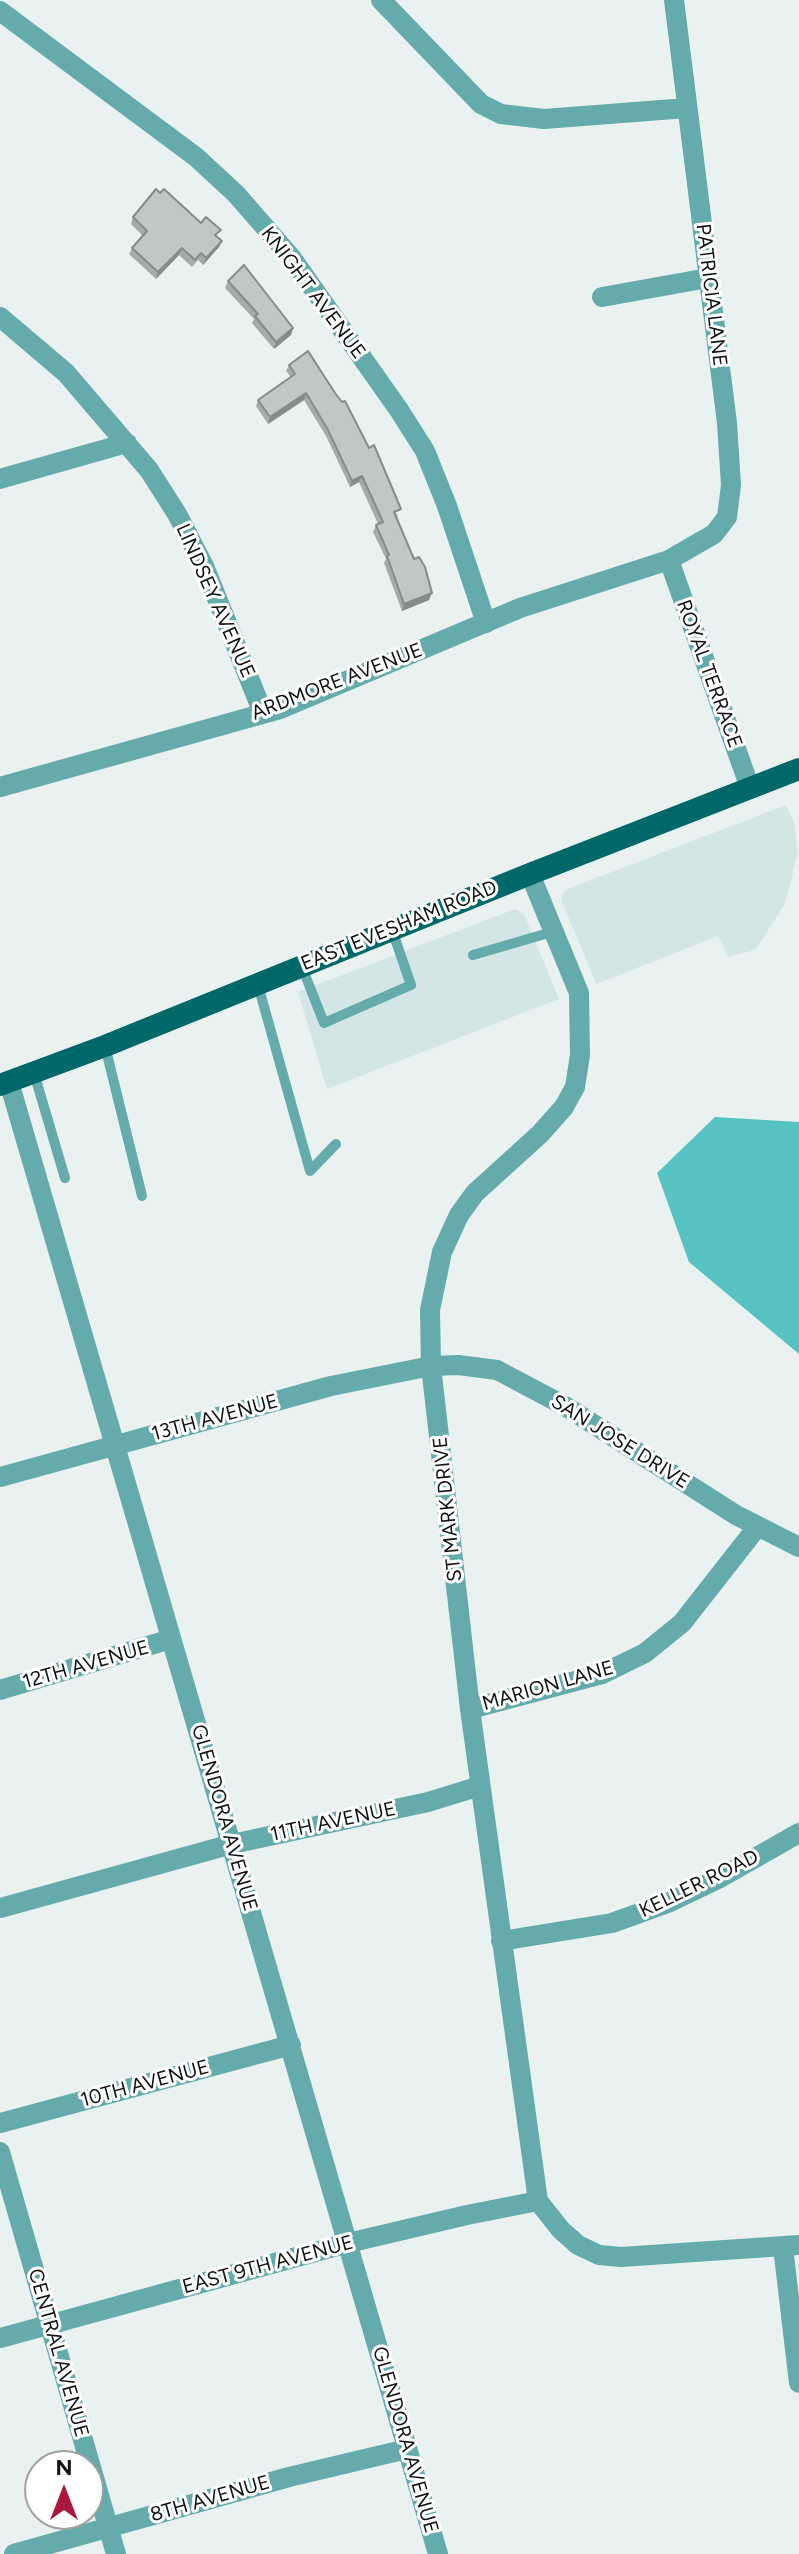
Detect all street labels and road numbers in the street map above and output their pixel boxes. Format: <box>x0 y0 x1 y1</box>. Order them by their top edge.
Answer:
street label: KNIGHT AVENUE <box>256 222 370 364</box>
street label: PATRICIA LANE <box>690 222 732 368</box>
street label: LINDSEY AVENUE <box>170 520 260 682</box>
street label: ROYAL TERRACE <box>671 597 747 751</box>
street label: ARDMORE AVENUE <box>248 638 426 726</box>
street label: EAST EVESHAM ROAD <box>298 876 500 976</box>
street label: 13TH AVENUE <box>149 1390 281 1446</box>
street label: SAN JOSE DRIVE <box>546 1390 694 1494</box>
street label: ST MARK DRIVE <box>428 1435 468 1583</box>
street label: 12TH AVENUE <box>20 1636 152 1694</box>
street label: MARION LANE <box>480 1656 616 1716</box>
street label: GLENDORA AVENUE <box>186 1722 262 1914</box>
street label: 11TH AVENUE <box>268 1797 398 1847</box>
street label: KELLER ROAD <box>636 1845 762 1923</box>
street label: 10TH AVENUE <box>78 2055 212 2113</box>
street label: EAST 9TH AVENUE <box>180 2231 356 2299</box>
street label: CENTRAL AVENUE <box>22 2266 94 2440</box>
street label: GLENDORA AVENUE <box>367 2344 443 2536</box>
street label: 8TH AVENUE <box>148 2470 272 2528</box>

